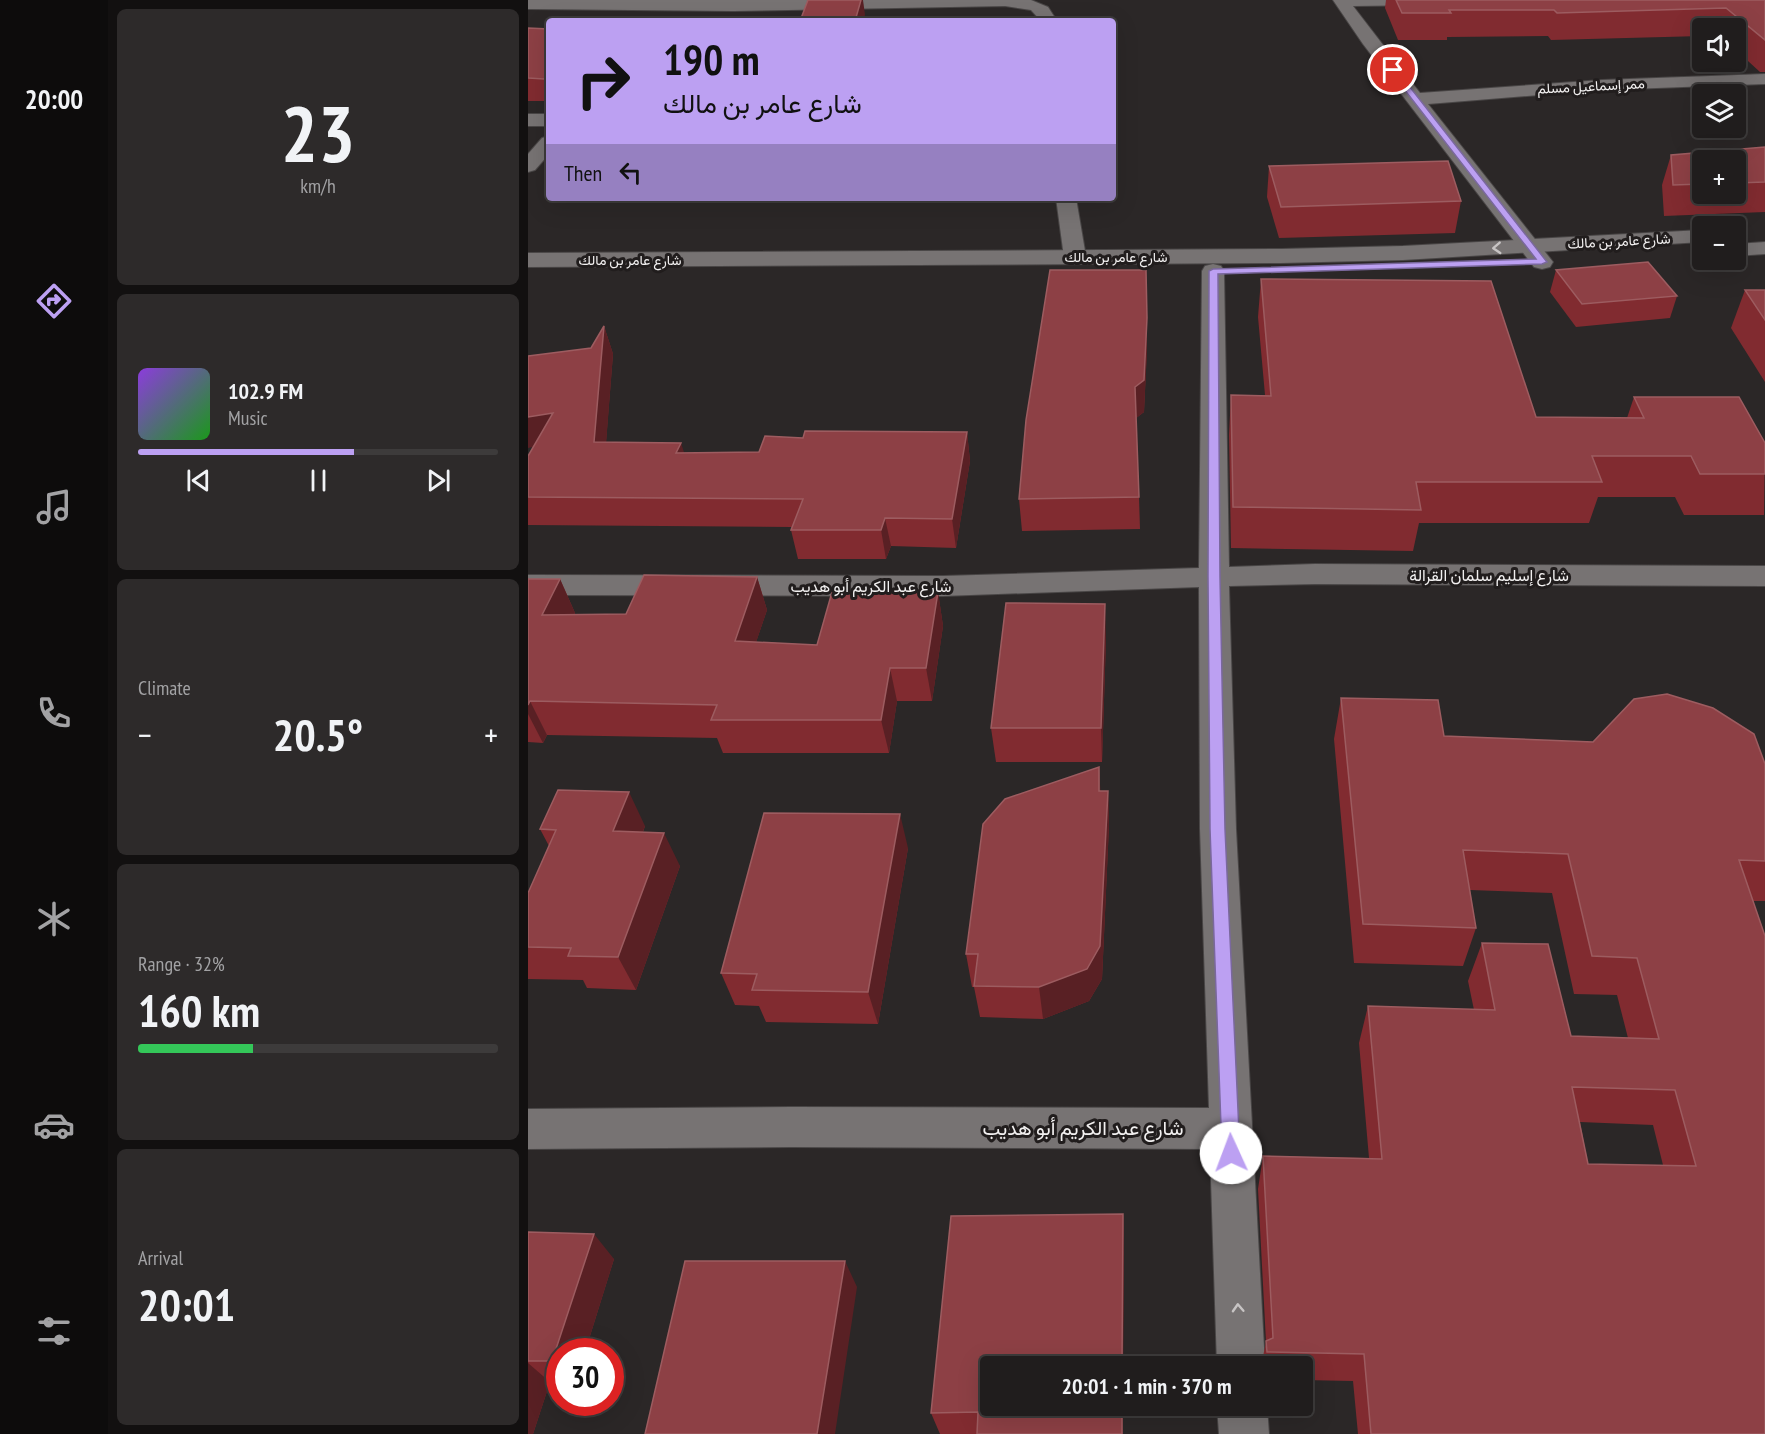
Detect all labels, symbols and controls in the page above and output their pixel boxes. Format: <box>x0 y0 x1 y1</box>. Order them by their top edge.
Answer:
map controls <box>1692 18 1746 270</box>
button: sound <box>1692 18 1746 72</box>
text: 190 m <box>663 32 760 87</box>
icon: right <box>564 42 642 120</box>
pin <box>1367 44 1418 95</box>
icon: arrive <box>1376 53 1409 86</box>
street label: ممر إسماعيل مسلم <box>1537 74 1645 99</box>
text: 20:00 <box>25 82 83 116</box>
text: 23 <box>281 83 355 184</box>
button: layers <box>1692 84 1746 138</box>
text: شارع عامر بن مالك <box>663 86 862 120</box>
button: + <box>1692 150 1746 204</box>
icon: left <box>614 156 647 189</box>
text: Then <box>564 159 602 187</box>
text: km/h <box>300 173 336 199</box>
button: − <box>1692 216 1746 270</box>
street label: شارع عامر بن مالك <box>1567 229 1671 255</box>
one-way arrow <box>1493 241 1502 254</box>
street label: شارع عامر بن مالك <box>1064 248 1168 268</box>
street label: شارع عامر بن مالك <box>578 251 682 271</box>
icon: directions <box>33 280 75 322</box>
text: 102.9 FM <box>228 377 303 405</box>
text: Music <box>228 405 268 431</box>
icon: previous <box>182 464 215 497</box>
icon: pause <box>302 464 335 497</box>
icon: next <box>422 464 455 497</box>
icon: music <box>33 486 75 528</box>
street label: شارع إسليم سلمان القرالة <box>1409 565 1569 587</box>
street label: شارع عبد الكريم أبو هديب <box>791 576 951 598</box>
text: Climate <box>138 675 191 701</box>
icon: phone <box>33 692 75 734</box>
text: 20.5° <box>273 705 363 763</box>
text: − <box>138 713 152 756</box>
text: + <box>484 713 498 756</box>
icon: climate <box>33 898 75 940</box>
text: Range · 32% <box>138 951 225 977</box>
text: 160 km <box>138 981 260 1039</box>
icon: car <box>33 1104 75 1146</box>
street label: شارع عبد الكريم أبو هديب <box>982 1115 1184 1142</box>
position arrow <box>1199 1121 1263 1185</box>
text: Arrival <box>138 1245 183 1271</box>
text: 20:01 <box>138 1275 235 1333</box>
one-way arrow <box>1232 1304 1245 1313</box>
icon: filters <box>33 1310 75 1352</box>
speed limit sign: 30 <box>546 1338 624 1416</box>
text: 20:01 · 1 min · 370 m <box>1061 1372 1232 1400</box>

